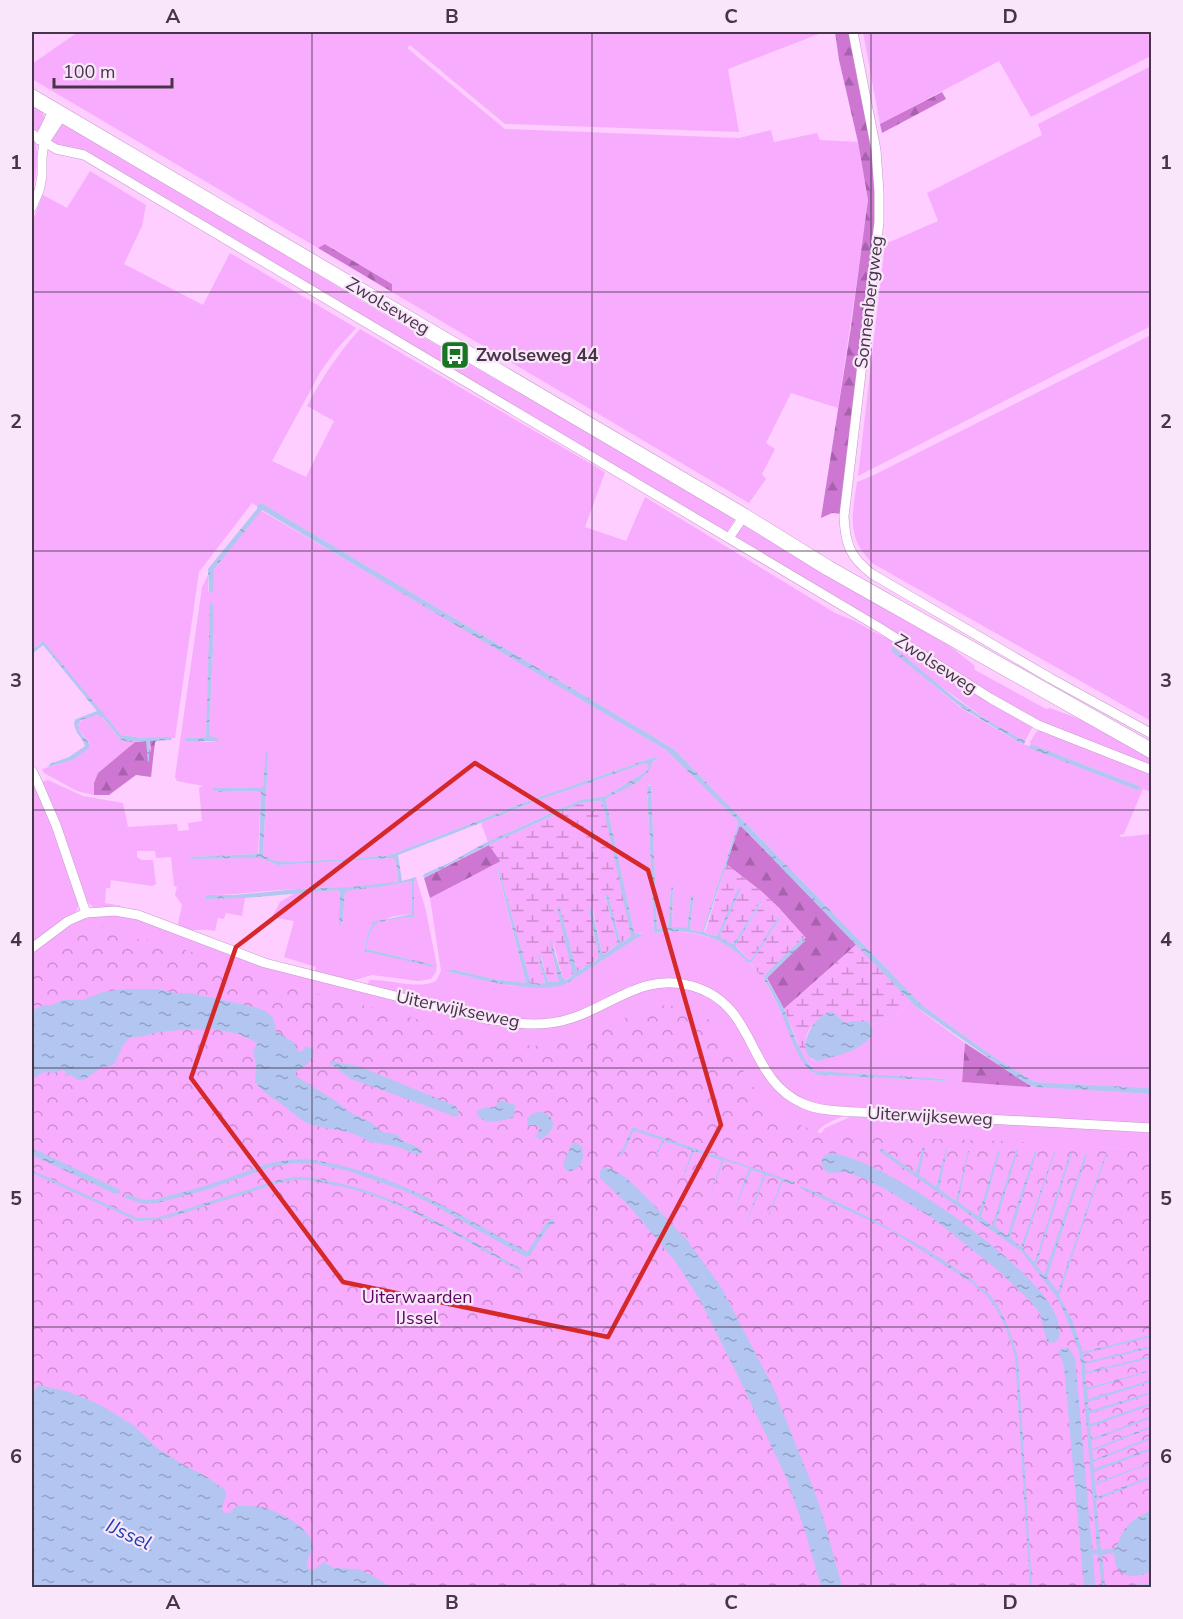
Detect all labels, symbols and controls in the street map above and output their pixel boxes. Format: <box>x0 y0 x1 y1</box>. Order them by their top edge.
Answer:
text: A <box>166 3 181 30</box>
text: B <box>445 3 459 30</box>
text: C <box>724 3 738 30</box>
text: D <box>1002 3 1018 30</box>
scale bar <box>54 51 172 89</box>
text: 100 m <box>63 60 115 84</box>
text: 1 <box>10 149 22 176</box>
text: 1 <box>1160 149 1172 176</box>
street label: Sonnenbergweg <box>849 234 889 370</box>
street label: Zwolseweg <box>342 272 434 340</box>
bus stop icon: Zwolseweg 44 <box>439 339 471 371</box>
place label: Zwolseweg 44 <box>476 343 598 367</box>
text: 2 <box>10 408 22 435</box>
text: 2 <box>1160 408 1172 435</box>
street label: Zwolseweg <box>890 628 982 700</box>
text: 3 <box>10 667 22 694</box>
text: 3 <box>1160 667 1172 694</box>
text: 4 <box>10 926 22 953</box>
text: 4 <box>1160 926 1172 953</box>
street label: Uiterwijkseweg <box>394 984 522 1034</box>
street label: Uiterwijkseweg <box>867 1101 993 1131</box>
text: 5 <box>10 1185 22 1212</box>
text: 5 <box>1160 1185 1172 1212</box>
park label: Uiterwaarden IJssel <box>362 1285 472 1330</box>
text: 6 <box>10 1443 22 1470</box>
text: 6 <box>1160 1443 1172 1470</box>
water label: IJssel <box>102 1512 156 1557</box>
text: A <box>166 1589 181 1616</box>
text: B <box>445 1589 459 1616</box>
text: C <box>724 1589 738 1616</box>
text: D <box>1002 1589 1018 1616</box>

